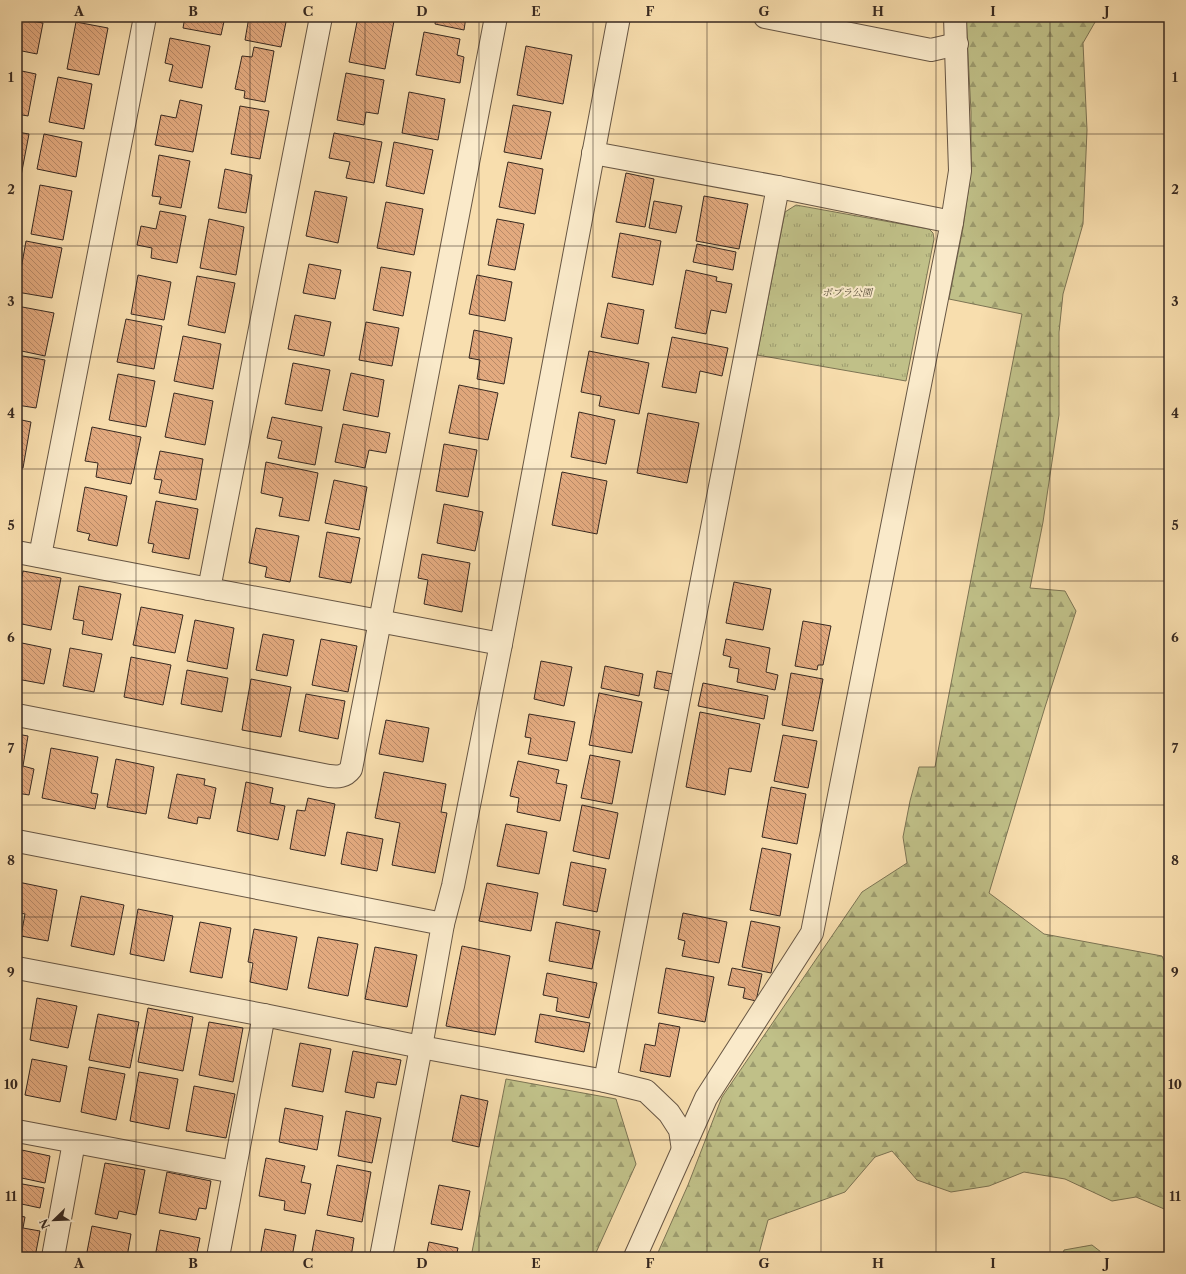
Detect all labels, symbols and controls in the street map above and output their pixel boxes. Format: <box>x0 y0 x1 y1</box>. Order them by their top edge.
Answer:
text: A <box>73 3 85 19</box>
text: B <box>188 3 198 19</box>
text: C <box>303 3 313 19</box>
text: D <box>416 3 428 19</box>
text: E <box>531 3 541 19</box>
text: F <box>646 3 655 19</box>
text: G <box>758 3 770 19</box>
text: H <box>872 3 884 19</box>
text: I <box>990 3 996 19</box>
text: J <box>1102 3 1110 19</box>
text: 1 <box>8 69 14 85</box>
text: 1 <box>1172 69 1178 85</box>
text: 2 <box>7 181 15 197</box>
text: 2 <box>1171 181 1179 197</box>
park label: ポプラ公園 <box>822 286 874 299</box>
text: 3 <box>7 293 15 309</box>
text: 3 <box>1171 293 1179 309</box>
text: 4 <box>7 405 15 421</box>
text: 4 <box>1171 405 1179 421</box>
text: 5 <box>7 517 15 533</box>
text: 5 <box>1171 517 1179 533</box>
text: 6 <box>7 629 15 645</box>
text: 6 <box>1171 629 1179 645</box>
text: 7 <box>8 740 15 756</box>
text: 7 <box>1172 740 1179 756</box>
text: 8 <box>7 852 15 868</box>
text: 8 <box>1171 852 1179 868</box>
text: 9 <box>7 964 15 980</box>
text: 9 <box>1171 964 1179 980</box>
text: 10 <box>4 1076 18 1092</box>
text: 10 <box>1168 1076 1182 1092</box>
text: 11 <box>5 1188 17 1204</box>
text: 11 <box>1169 1188 1181 1204</box>
north arrow <box>34 1200 74 1240</box>
text: N <box>36 1216 53 1231</box>
text: A <box>73 1255 85 1271</box>
text: B <box>188 1255 198 1271</box>
text: C <box>303 1255 313 1271</box>
text: D <box>416 1255 428 1271</box>
text: E <box>531 1255 541 1271</box>
text: F <box>646 1255 655 1271</box>
text: G <box>758 1255 770 1271</box>
text: H <box>872 1255 884 1271</box>
text: I <box>990 1255 996 1271</box>
text: J <box>1102 1255 1110 1271</box>

